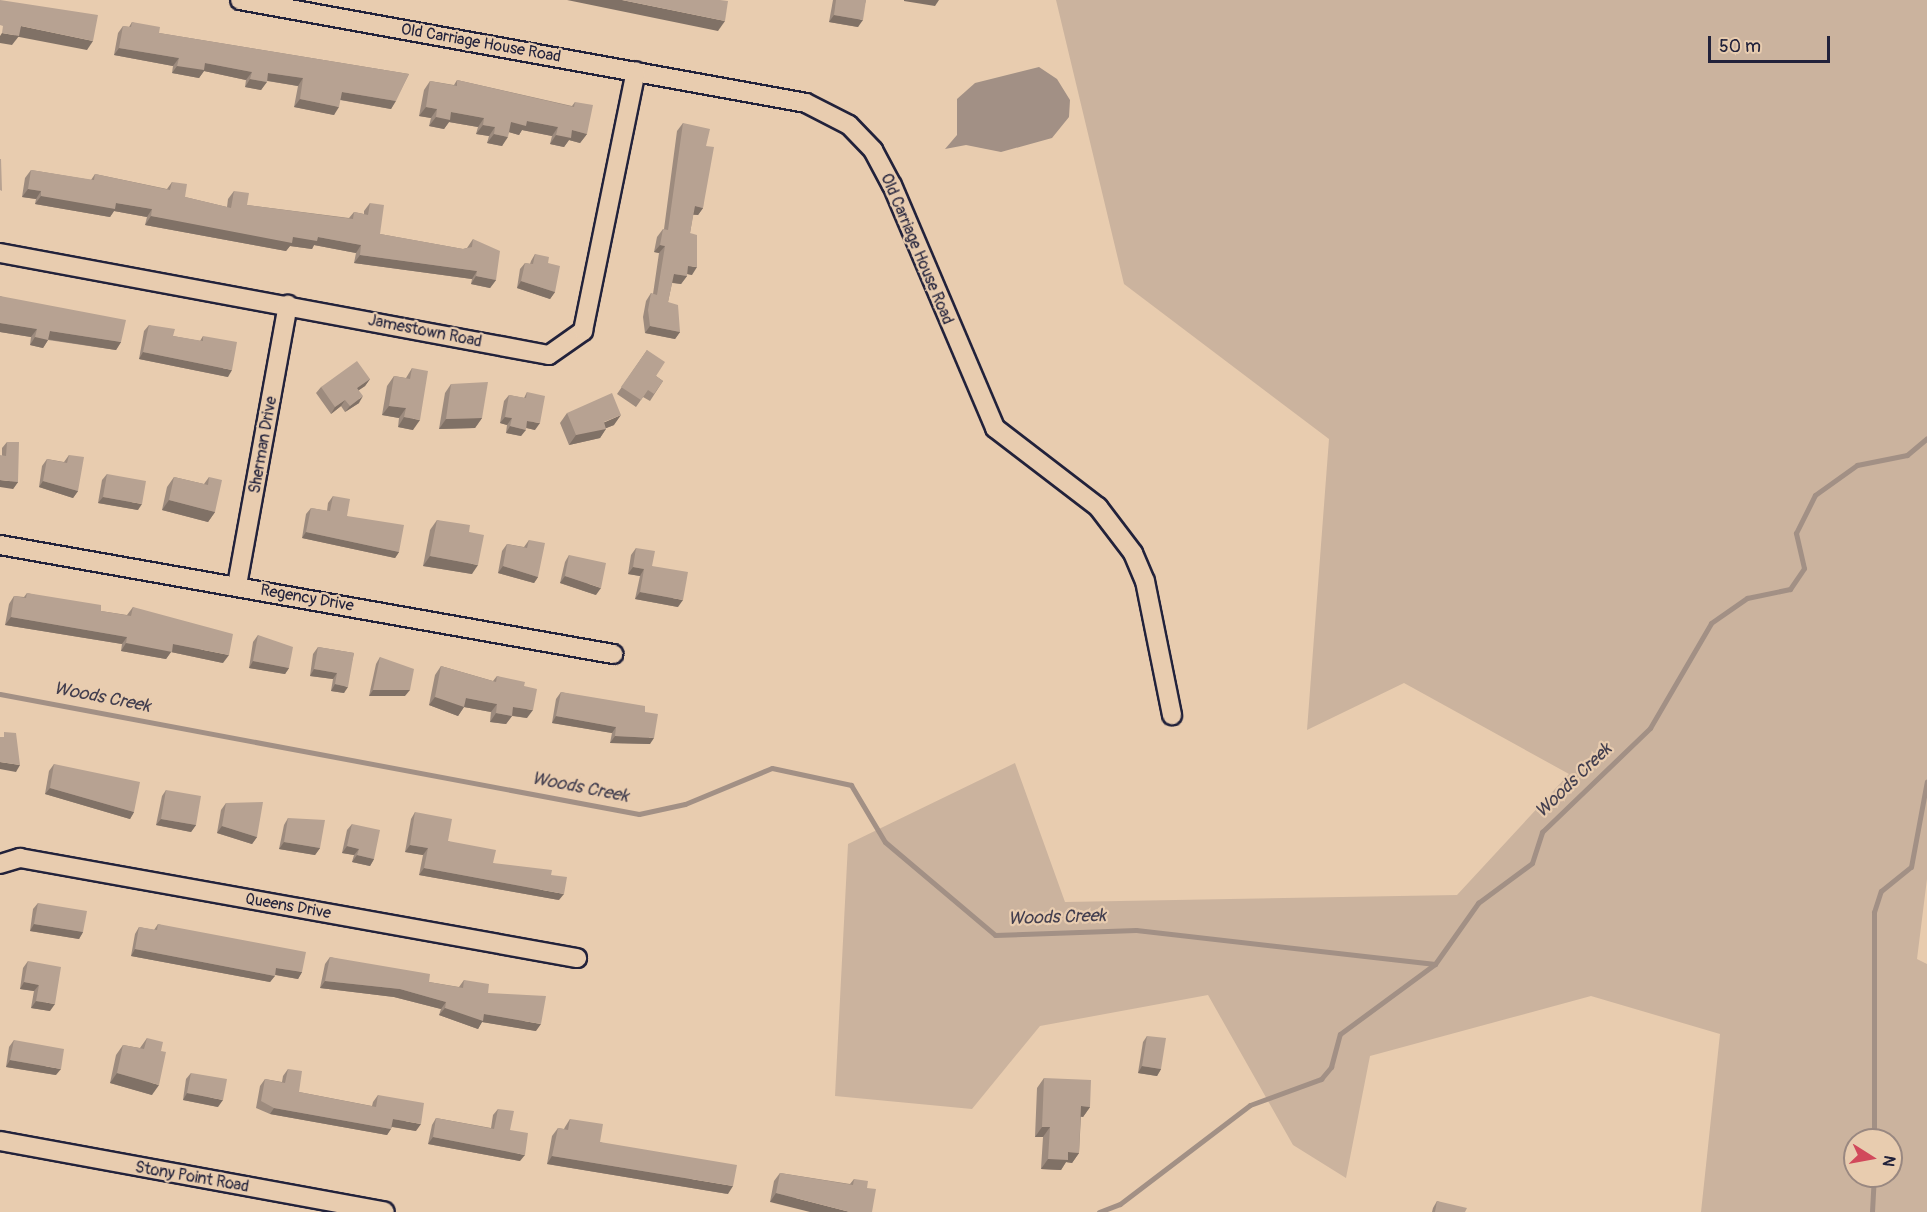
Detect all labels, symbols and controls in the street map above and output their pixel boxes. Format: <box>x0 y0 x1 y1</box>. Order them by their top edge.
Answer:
street label: Old Carriage House Road <box>400 19 562 67</box>
scale bar <box>1711 24 1832 62</box>
text: 50 m <box>1719 35 1761 58</box>
street label: Old Carriage House Road <box>876 171 958 327</box>
street label: Jamestown Road <box>366 311 484 351</box>
street label: Sherman Drive <box>245 395 281 495</box>
street label: Regency Drive <box>259 580 355 616</box>
water label: Woods Creek <box>52 678 152 718</box>
water label: Woods Creek <box>1531 739 1617 823</box>
water label: Woods Creek <box>530 768 630 808</box>
street label: Queens Drive <box>244 889 332 923</box>
water label: Woods Creek <box>1008 905 1106 931</box>
north arrow <box>1843 1128 1903 1188</box>
text: N <box>1878 1154 1900 1168</box>
street label: Stony Point Road <box>134 1158 250 1196</box>

